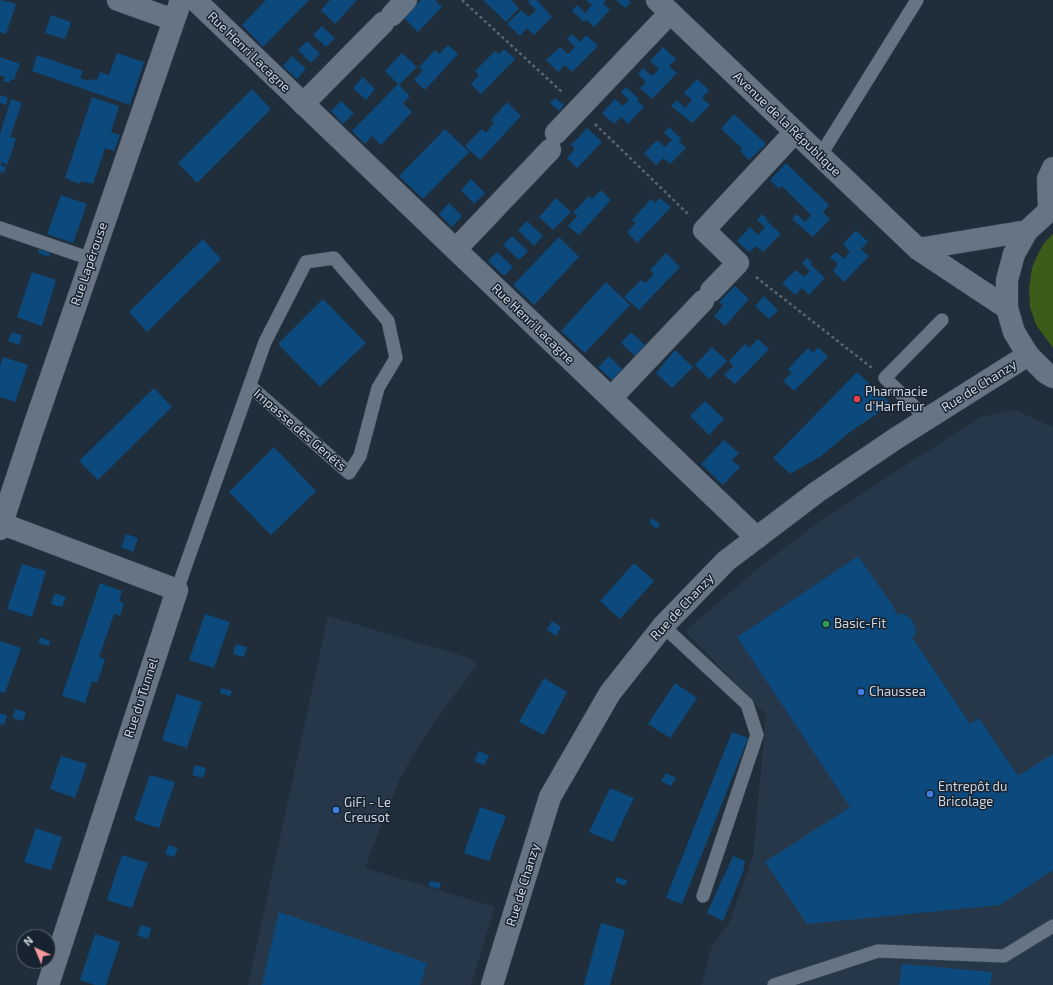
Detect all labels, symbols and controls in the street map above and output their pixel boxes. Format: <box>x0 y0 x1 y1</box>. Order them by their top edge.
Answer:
street label: Rue Henri Lacagne <box>204 9 294 95</box>
street label: Avenue de la République <box>730 68 844 180</box>
street label: Rue Lapérouse <box>67 220 111 308</box>
street label: Rue Henri Lacagne <box>488 281 578 367</box>
street label: Rue de Chanzy <box>938 357 1020 415</box>
place label: Pharmacie d'Harfleur <box>865 384 928 415</box>
street label: Impasse des Genêts <box>250 385 350 475</box>
marker: Pharmacie d'Harfleur <box>852 394 862 404</box>
street label: Rue de Chanzy <box>647 570 717 644</box>
place label: Basic-Fit <box>834 616 886 632</box>
marker: Basic-Fit <box>821 619 831 629</box>
street label: Rue du Tunnel <box>121 656 161 740</box>
place label: Chaussea <box>869 684 926 700</box>
marker: Chaussea <box>856 687 866 697</box>
place label: Entrepôt du Bricolage <box>938 779 1007 810</box>
marker: Entrepôt du Bricolage <box>925 789 935 799</box>
place label: GiFi - Le Creusot <box>344 795 391 826</box>
marker: GiFi - Le Creusot <box>331 805 341 815</box>
street label: Rue de Chanzy <box>503 842 543 928</box>
north arrow <box>16 929 56 969</box>
text: N <box>21 933 35 948</box>

